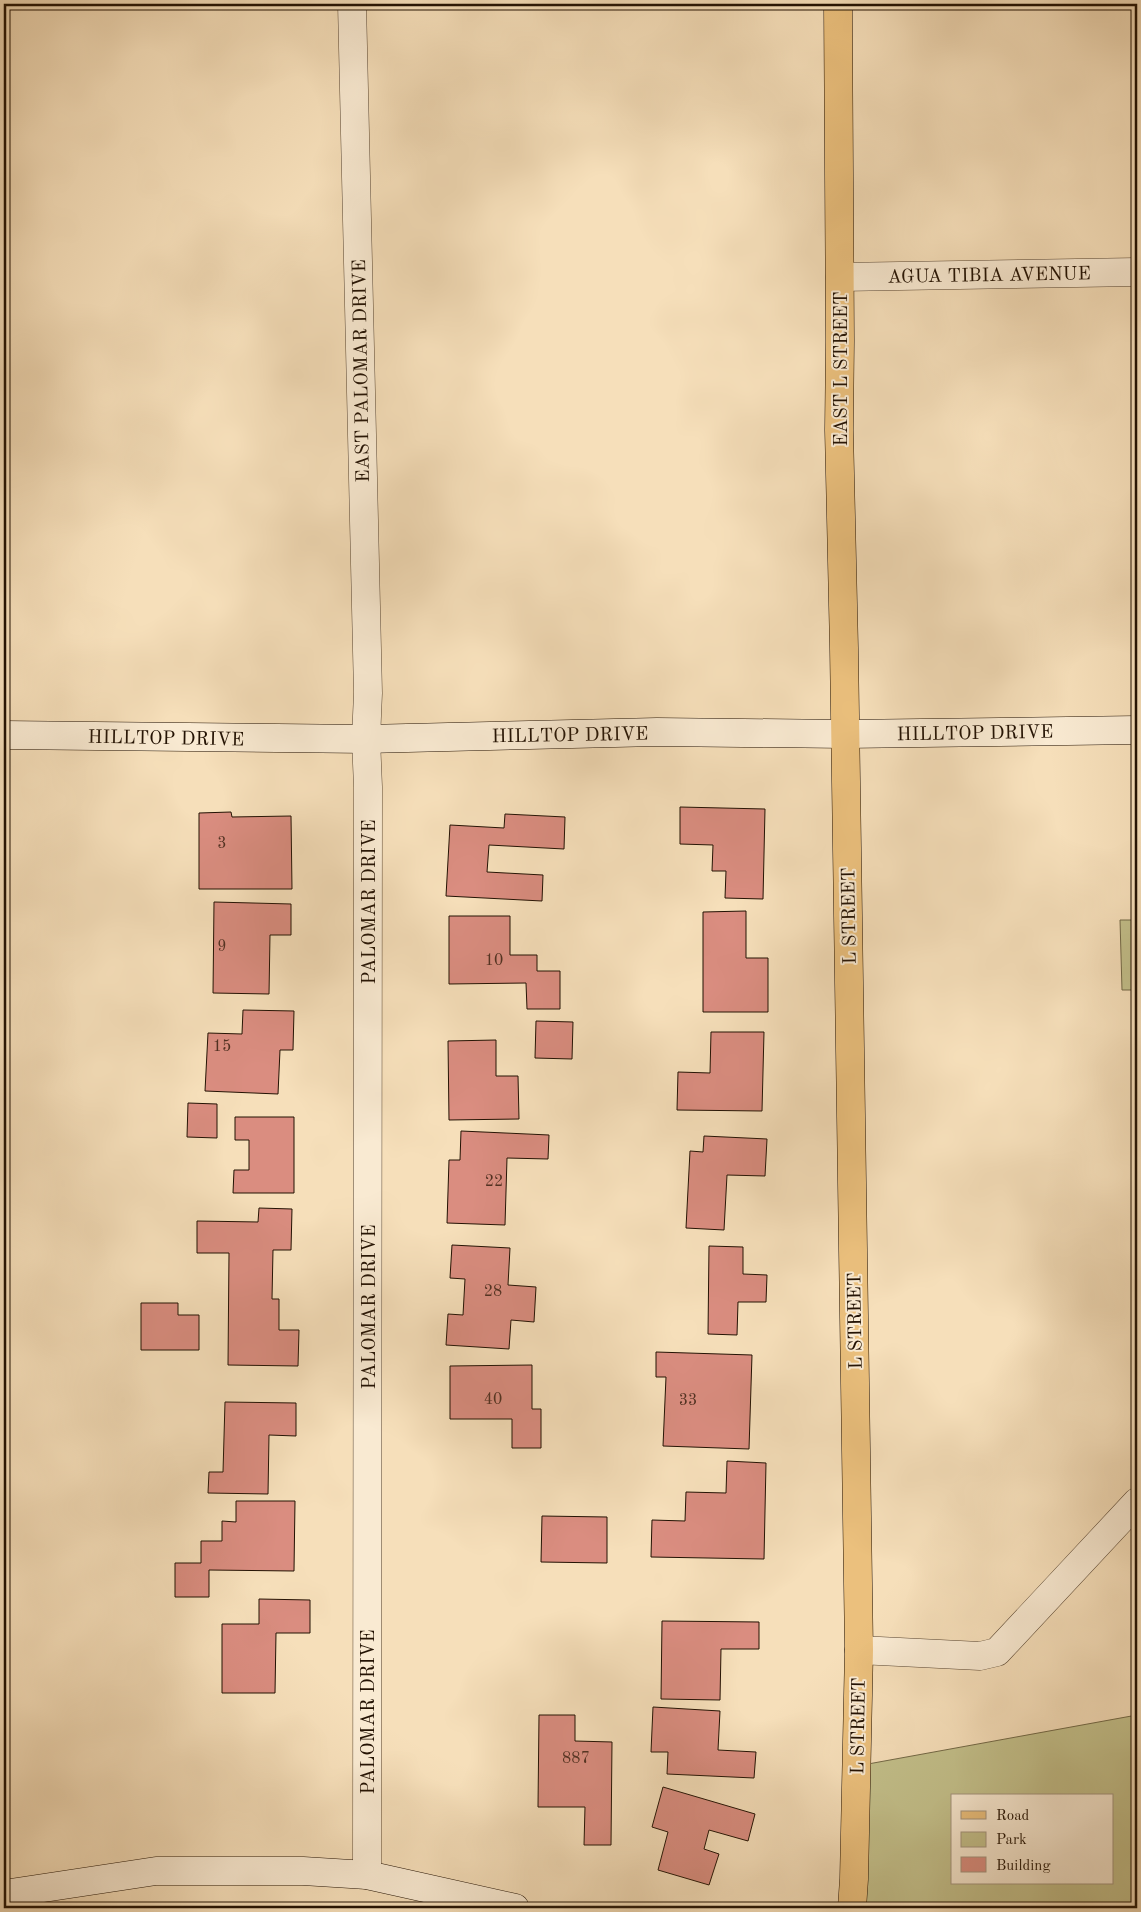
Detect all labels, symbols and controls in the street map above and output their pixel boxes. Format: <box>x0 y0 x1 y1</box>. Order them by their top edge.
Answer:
street label: EAST PALOMAR DRIVE <box>351 259 374 483</box>
street label: AGUA TIBIA AVENUE <box>887 265 1091 288</box>
street label: EAST L STREET <box>833 291 852 447</box>
street label: HILLTOP DRIVE <box>897 724 1054 745</box>
street label: HILLTOP DRIVE <box>492 726 649 747</box>
street label: HILLTOP DRIVE <box>87 729 244 750</box>
street label: PALOMAR DRIVE <box>361 819 380 985</box>
house number: 3 <box>217 836 227 852</box>
street label: L STREET <box>840 867 861 965</box>
house number: 9 <box>217 939 227 955</box>
house number: 10 <box>485 953 503 969</box>
house number: 15 <box>213 1039 231 1055</box>
house number: 22 <box>485 1174 503 1190</box>
street label: PALOMAR DRIVE <box>361 1224 380 1390</box>
street label: L STREET <box>846 1272 867 1370</box>
house number: 28 <box>484 1284 502 1300</box>
house number: 40 <box>484 1392 502 1408</box>
house number: 33 <box>679 1393 697 1409</box>
street label: PALOMAR DRIVE <box>360 1629 379 1795</box>
street label: L STREET <box>849 1677 870 1775</box>
house number: 887 <box>562 1751 590 1767</box>
legend <box>951 1794 1114 1884</box>
text: Road <box>996 1809 1030 1824</box>
text: Park <box>996 1833 1027 1848</box>
text: Building <box>996 1859 1051 1874</box>

